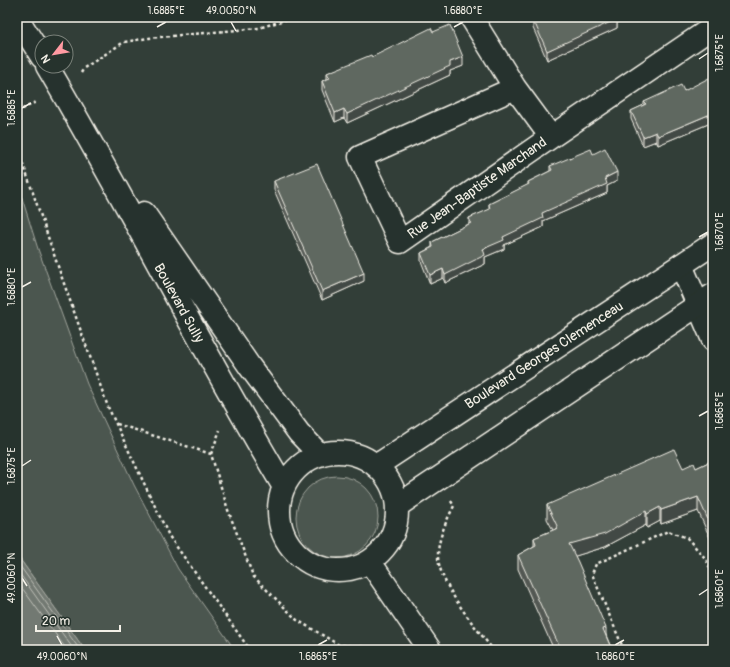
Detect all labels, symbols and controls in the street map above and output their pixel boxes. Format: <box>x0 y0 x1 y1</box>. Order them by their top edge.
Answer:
text: 1.6885°E <box>148 5 185 17</box>
text: 49.0050°N <box>206 5 256 17</box>
text: 1.6880°E <box>444 5 482 17</box>
north arrow <box>34 34 74 74</box>
text: 1.6875°E <box>714 34 726 72</box>
text: N <box>38 52 53 65</box>
text: 1.6885°E <box>6 90 18 127</box>
street label: Rue Jean-Baptiste Marchand <box>404 133 550 243</box>
text: 1.6870°E <box>714 213 726 251</box>
street label: Boulevard Sully <box>150 260 208 346</box>
text: 1.6880°E <box>6 268 18 306</box>
street label: Boulevard Georges Clemenceau <box>462 297 626 413</box>
text: 1.6865°E <box>714 392 726 430</box>
text: 1.6875°E <box>6 447 18 485</box>
text: 49.0060°N <box>6 552 18 603</box>
text: 1.6860°E <box>714 569 726 609</box>
scale bar <box>36 607 120 633</box>
text: 20 m <box>42 614 71 629</box>
text: 49.0060°N <box>37 651 88 663</box>
text: 1.6865°E <box>299 651 337 663</box>
text: 1.6860°E <box>595 651 635 663</box>

